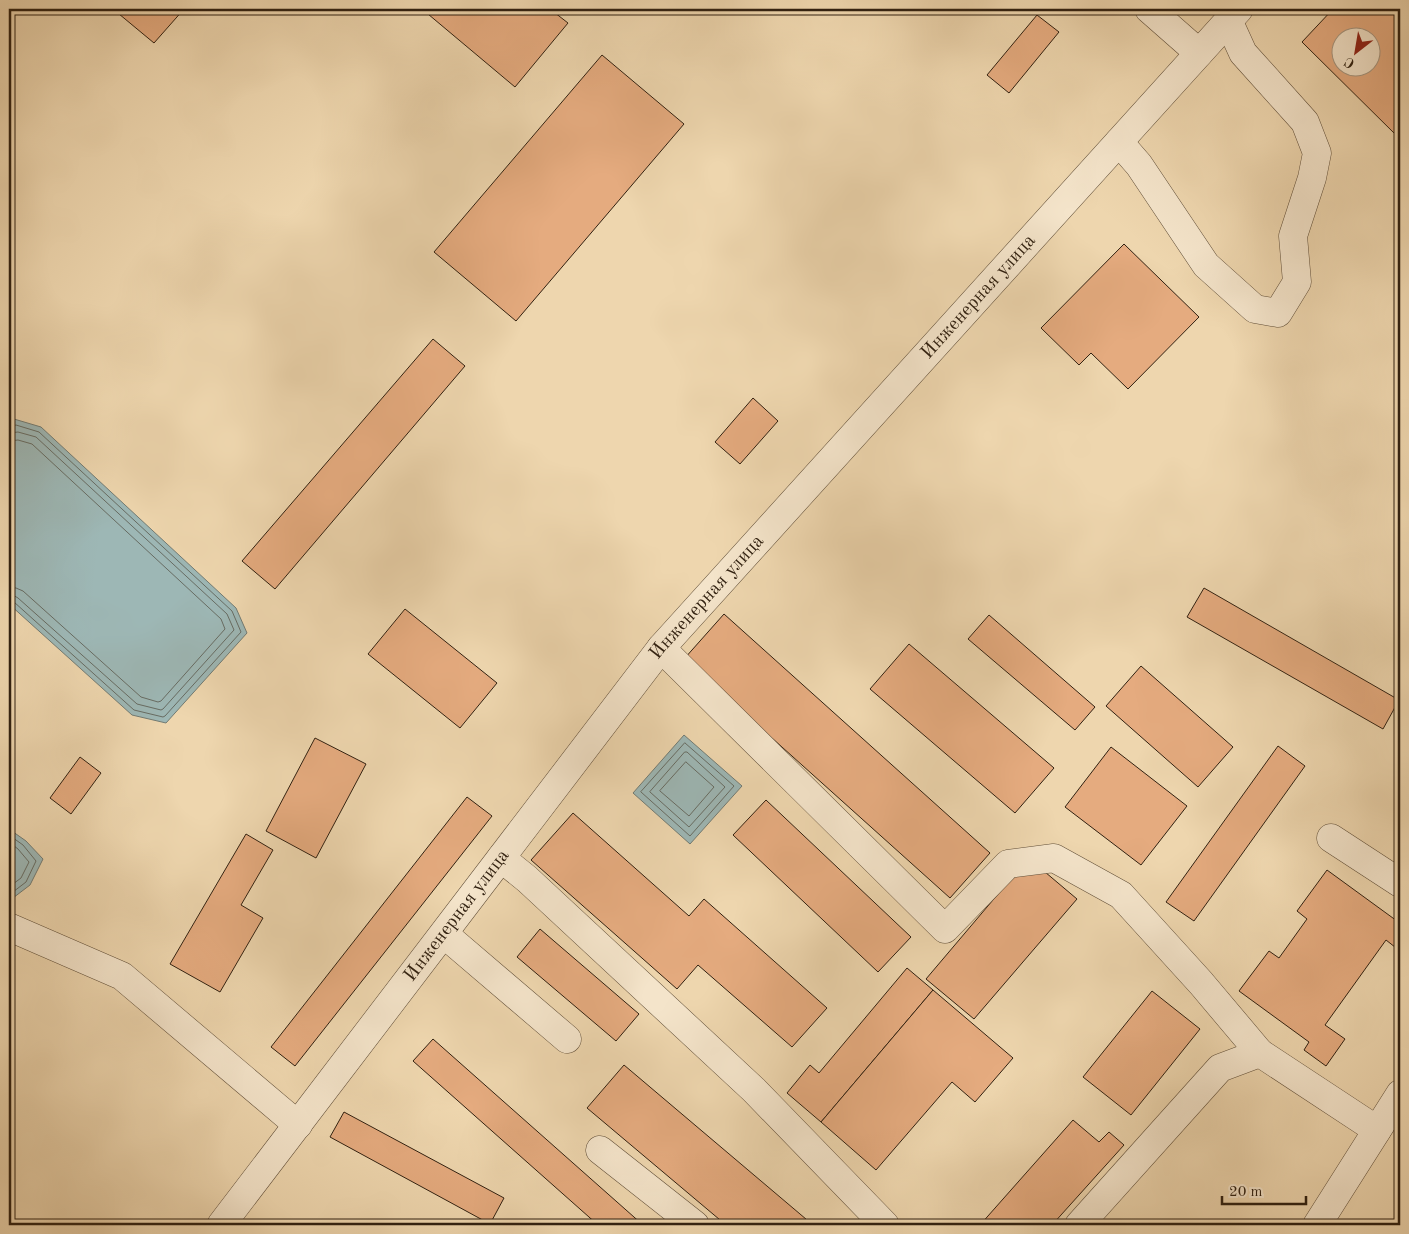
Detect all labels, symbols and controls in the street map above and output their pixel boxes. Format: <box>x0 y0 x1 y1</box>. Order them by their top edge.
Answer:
north arrow <box>1332 28 1382 78</box>
text: С <box>1342 54 1357 71</box>
street label: Инженерная улица <box>918 231 1040 363</box>
street label: Инженерная улица <box>646 531 768 663</box>
street label: Инженерная улица <box>401 846 513 985</box>
scale bar <box>1222 1174 1305 1206</box>
text: 20 m <box>1229 1185 1263 1200</box>

